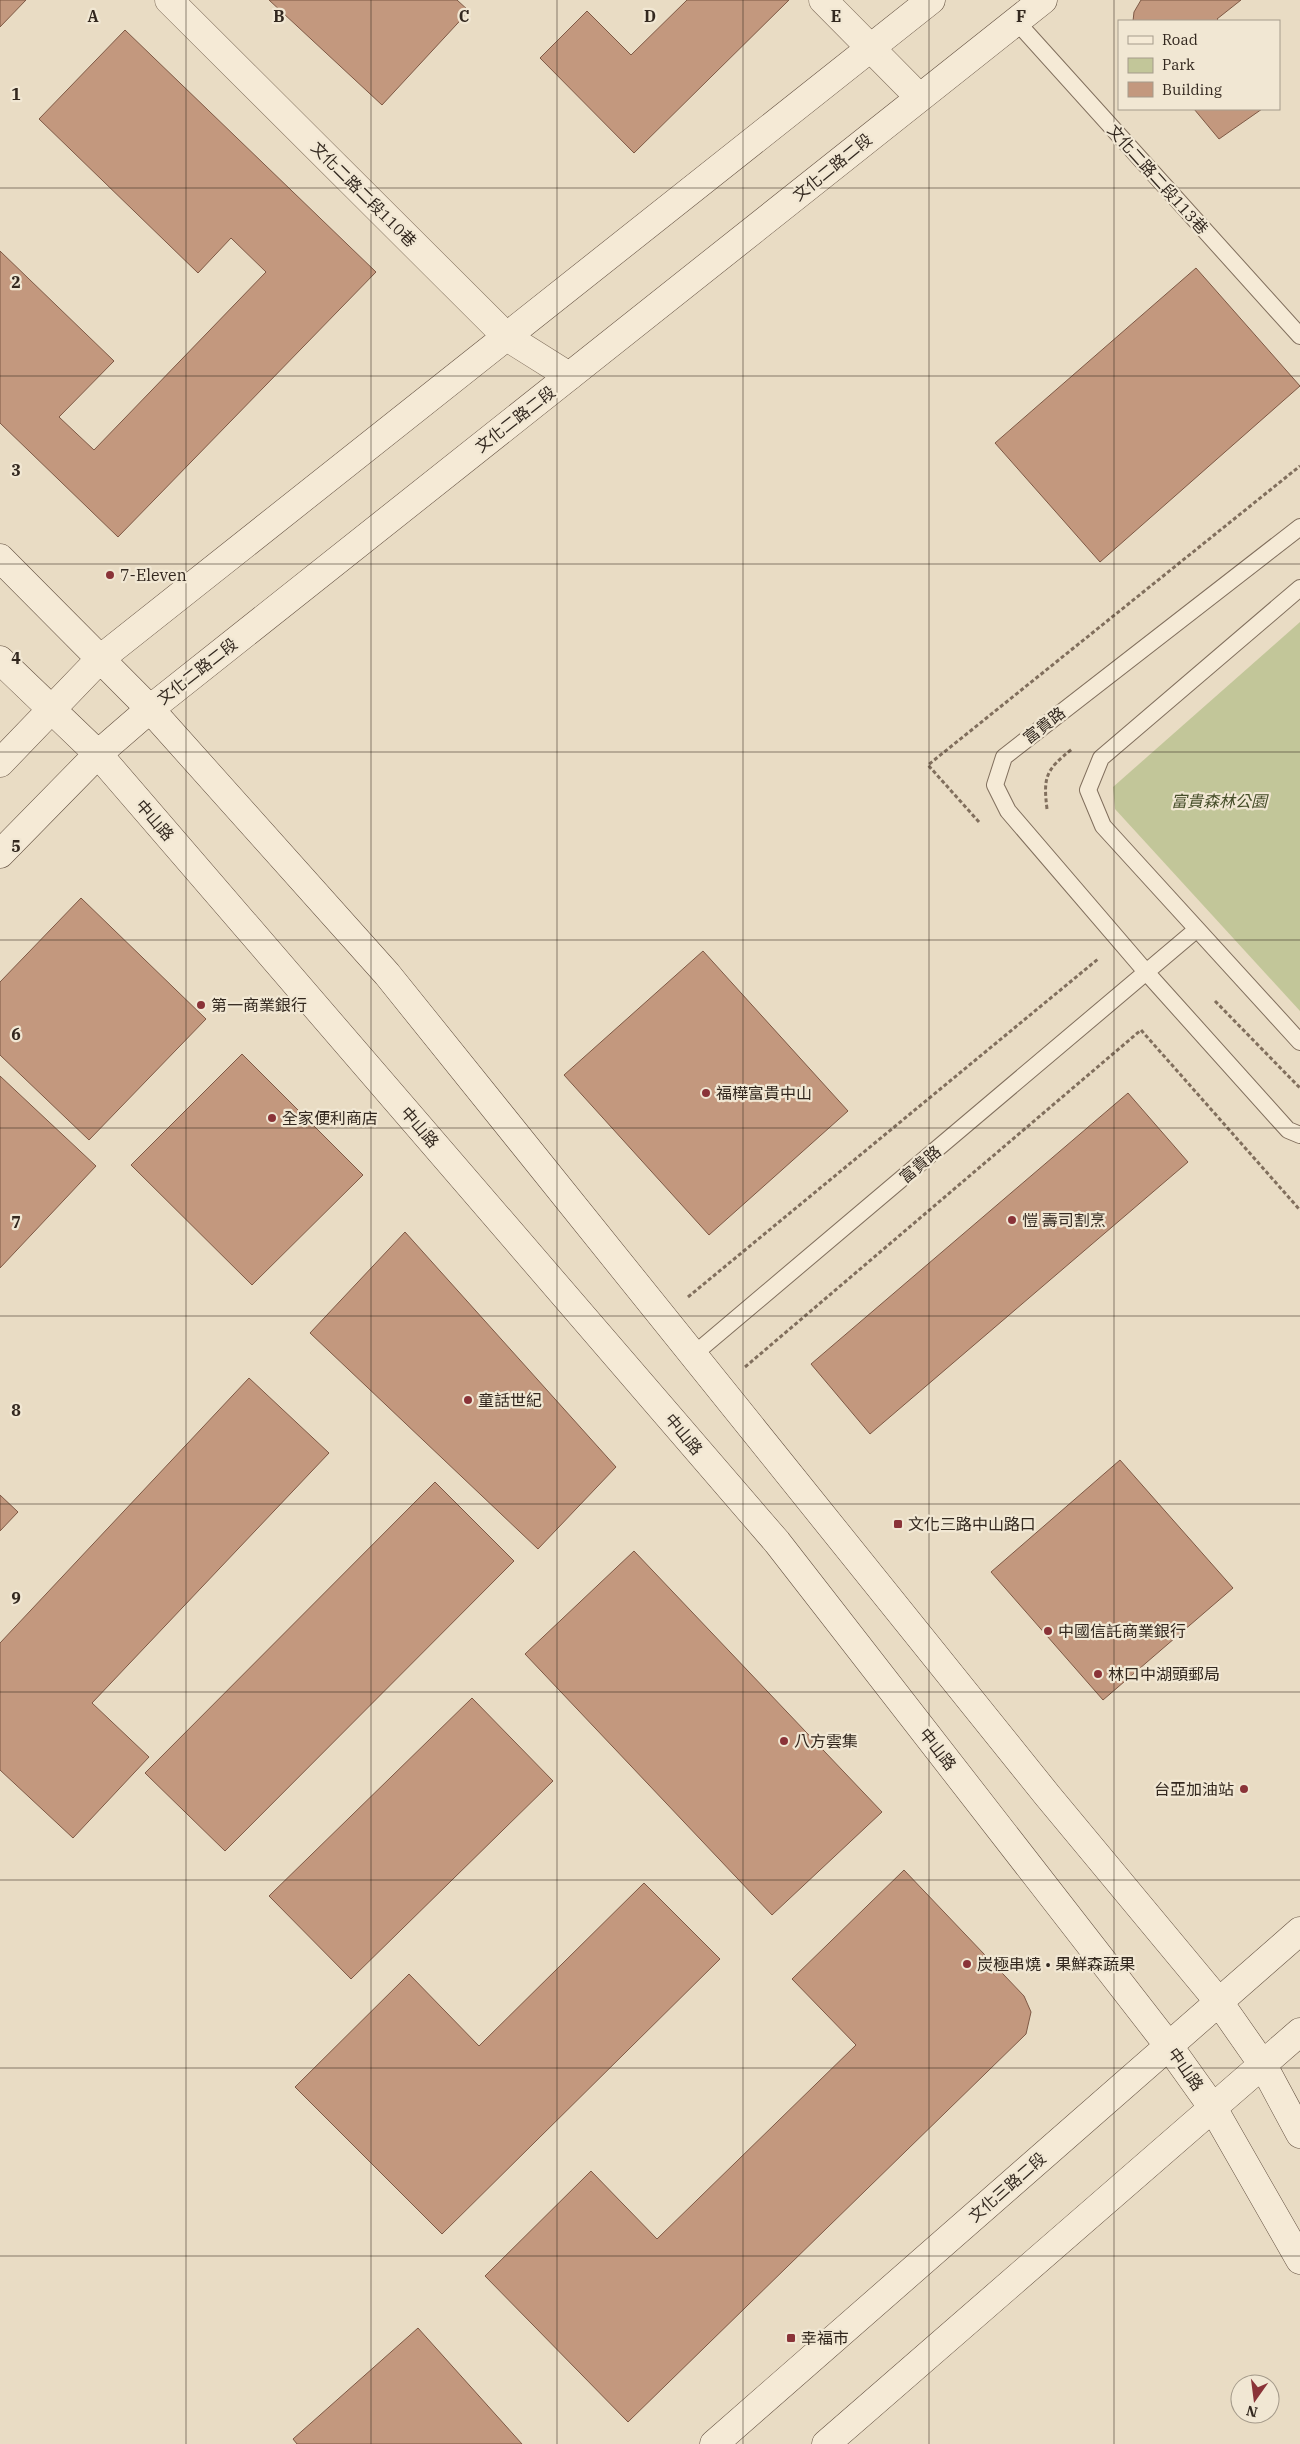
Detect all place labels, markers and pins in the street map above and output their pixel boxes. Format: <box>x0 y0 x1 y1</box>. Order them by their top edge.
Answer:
place label: 7-Eleven <box>120 565 187 585</box>
marker: 7-Eleven <box>104 569 116 581</box>
place label: 第一商業銀行 <box>211 995 307 1015</box>
marker: 第一商業銀行 <box>195 999 207 1011</box>
place label: 福樺富貴中山 <box>716 1083 812 1103</box>
marker: 福樺富貴中山 <box>700 1087 712 1099</box>
place label: 全家便利商店 <box>282 1108 378 1128</box>
marker: 全家便利商店 <box>266 1112 278 1124</box>
place label: 愷 壽司割烹 <box>1022 1210 1106 1230</box>
marker: 愷 壽司割烹 <box>1006 1214 1018 1226</box>
place label: 童話世紀 <box>478 1390 542 1410</box>
marker: 童話世紀 <box>462 1394 474 1406</box>
place label: 文化三路中山路口 <box>908 1514 1036 1534</box>
marker: 文化三路中山路口 <box>892 1518 904 1530</box>
place label: 中國信託商業銀行 <box>1058 1621 1186 1641</box>
marker: 中國信託商業銀行 <box>1042 1625 1054 1637</box>
place label: 林口中湖頭郵局 <box>1108 1664 1220 1684</box>
marker: 林口中湖頭郵局 <box>1092 1668 1104 1680</box>
place label: 八方雲集 <box>794 1731 858 1751</box>
marker: 八方雲集 <box>778 1735 790 1747</box>
place label: 台亞加油站 <box>1154 1779 1234 1799</box>
marker: 台亞加油站 <box>1238 1783 1250 1795</box>
place label: 炭極串燒 • 果鮮森蔬果 <box>977 1954 1135 1974</box>
marker: 炭極串燒 • 果鮮森蔬果 <box>961 1958 973 1970</box>
place label: 幸福市 <box>801 2328 849 2348</box>
marker: 幸福市 <box>785 2332 797 2344</box>

